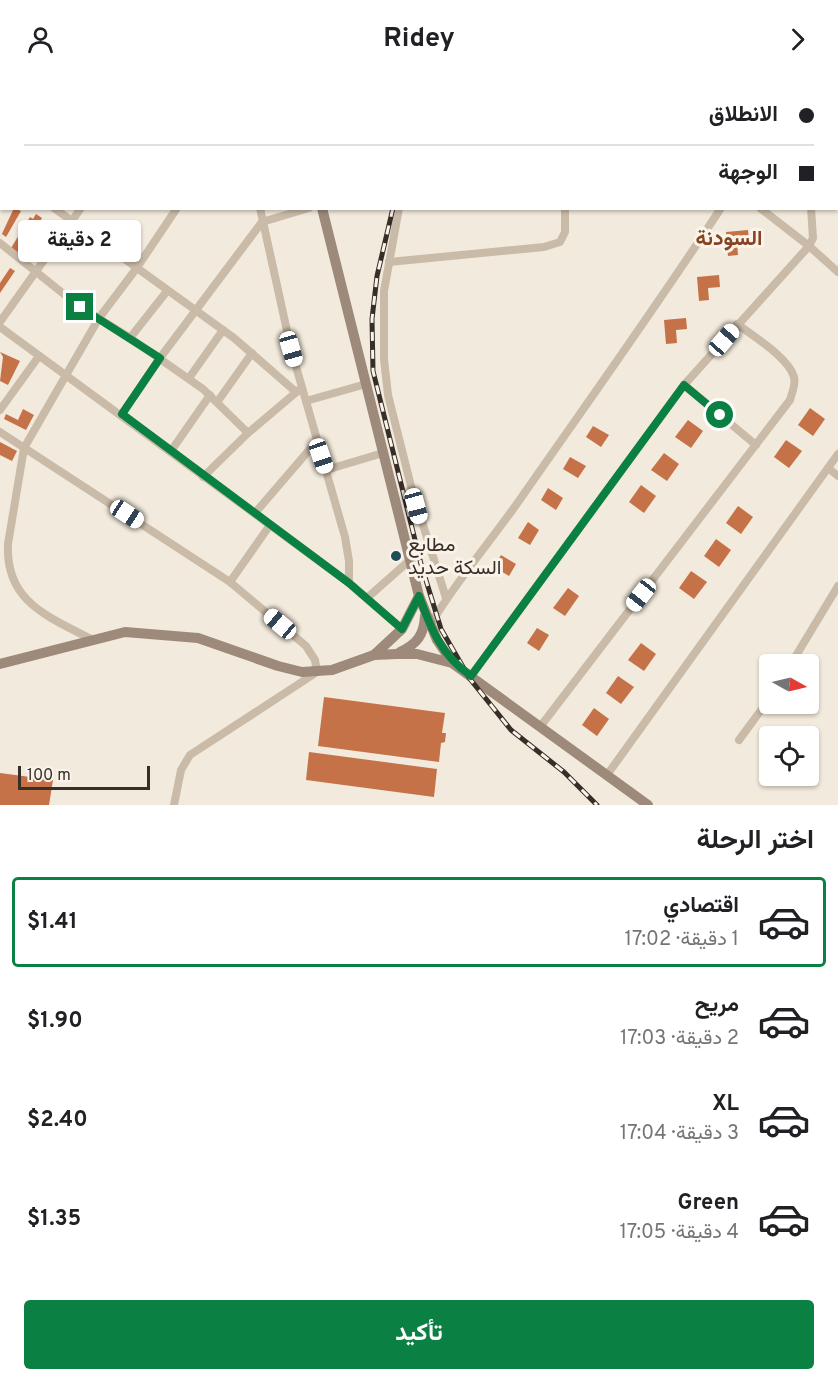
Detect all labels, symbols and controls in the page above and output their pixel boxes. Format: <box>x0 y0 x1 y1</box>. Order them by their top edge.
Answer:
text: Ridey <box>383 22 455 56</box>
icon: person <box>24 23 57 56</box>
icon: forward <box>781 23 814 56</box>
text: الانطلاق <box>709 102 778 129</box>
text: الوجهة <box>718 160 778 187</box>
callout: 2 دقيقة <box>19 220 142 262</box>
district label: السودنة <box>696 226 762 253</box>
text: 2 دقيقة <box>47 228 112 254</box>
route end <box>66 293 93 320</box>
car <box>705 321 743 359</box>
car <box>277 329 305 369</box>
route start <box>706 401 733 428</box>
car <box>307 436 335 476</box>
car <box>403 486 429 526</box>
car <box>107 497 147 531</box>
place label: مطابع السكة حديد <box>408 533 501 582</box>
marker: مطابع السكة حديد <box>389 549 403 563</box>
car <box>623 575 659 615</box>
car <box>260 606 300 642</box>
north arrow <box>759 654 819 714</box>
map controls <box>759 654 819 786</box>
button: locate <box>759 726 819 786</box>
scale bar <box>18 763 150 790</box>
text: 100 m <box>27 766 71 786</box>
text: اختر الرحلة <box>697 824 814 858</box>
text: اقتصادي <box>663 893 739 920</box>
icon: car <box>757 895 811 949</box>
text: $1.41 <box>27 909 77 936</box>
text: 1 دقيقة · 17:02 <box>625 927 739 953</box>
text: مريح <box>695 992 739 1019</box>
icon: car <box>757 994 811 1048</box>
text: $1.90 <box>27 1008 83 1035</box>
text: 2 دقيقة · 17:03 <box>620 1026 739 1052</box>
text: XL <box>712 1091 739 1118</box>
icon: car <box>757 1093 811 1147</box>
text: $2.40 <box>27 1107 88 1134</box>
text: 3 دقيقة · 17:04 <box>620 1121 739 1147</box>
text: Green <box>677 1190 739 1217</box>
icon: car <box>757 1192 811 1246</box>
text: $1.35 <box>27 1206 81 1233</box>
text: 4 دقيقة · 17:05 <box>619 1220 739 1246</box>
button: تأكيد <box>24 1300 814 1369</box>

